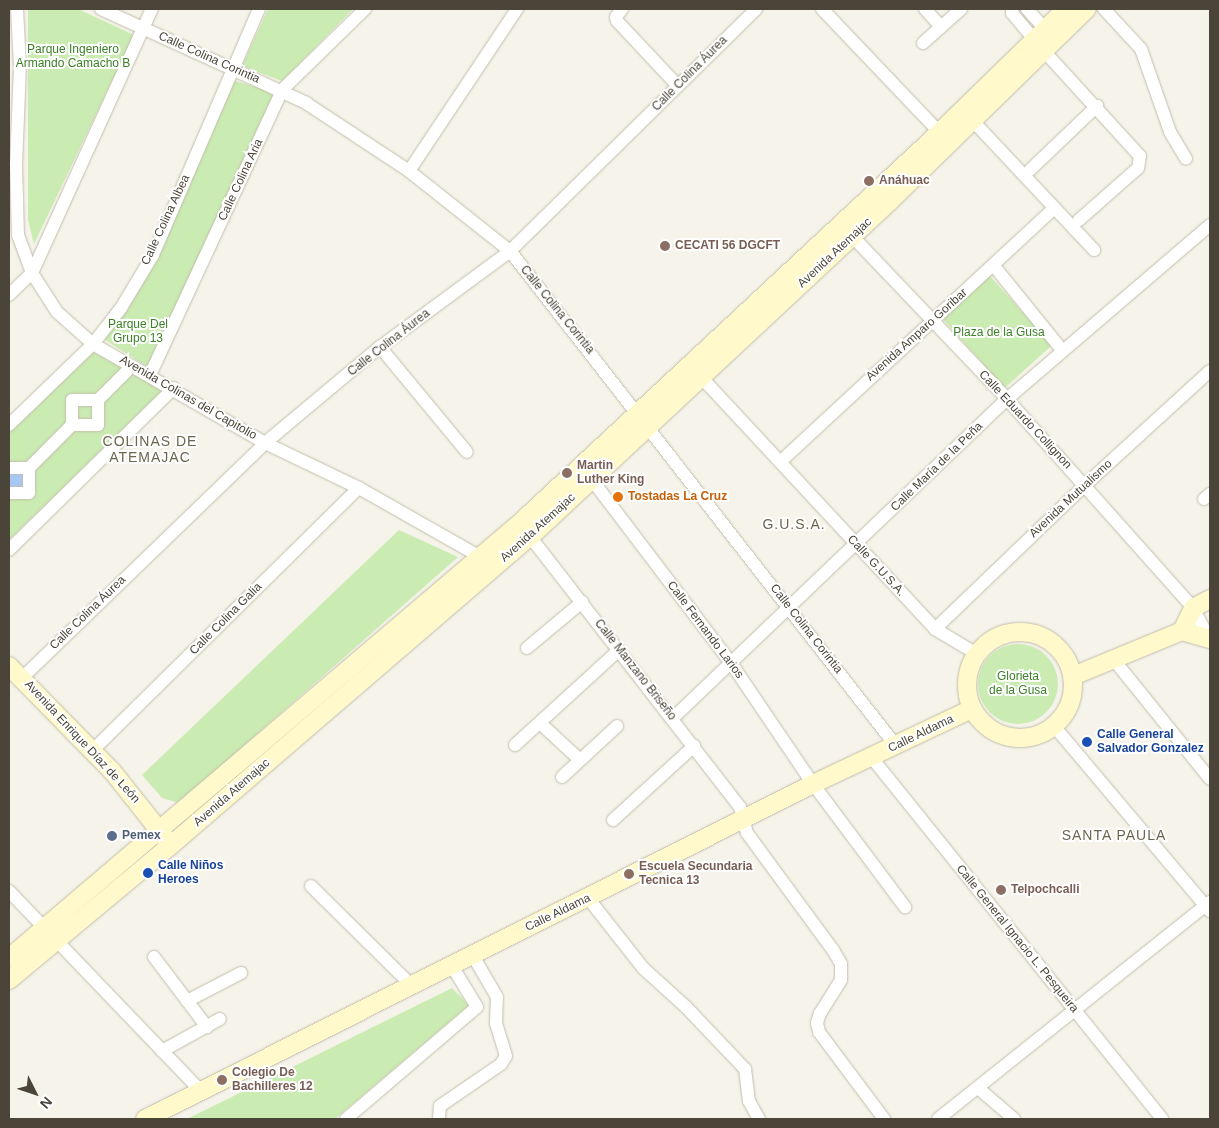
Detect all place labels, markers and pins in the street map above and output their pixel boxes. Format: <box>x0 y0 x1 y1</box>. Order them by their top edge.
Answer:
place label: Anáhuac <box>879 174 930 188</box>
marker: Anáhuac <box>863 175 875 187</box>
place label: CECATI 56 DGCFT <box>675 239 780 253</box>
marker: CECATI 56 DGCFT <box>659 240 671 252</box>
place label: Martin Luther King <box>577 459 644 487</box>
marker: Martin Luther King <box>561 467 573 479</box>
place label: Tostadas La Cruz <box>628 490 727 504</box>
marker: Tostadas La Cruz <box>612 491 624 503</box>
place label: Calle General Salvador Gonzalez <box>1097 728 1204 756</box>
marker: Calle General Salvador Gonzalez <box>1081 736 1093 748</box>
place label: Pemex <box>122 829 161 843</box>
marker: Pemex <box>106 830 118 842</box>
place label: Calle Niños Heroes <box>158 859 223 887</box>
place label: Escuela Secundaria Tecnica 13 <box>639 860 752 888</box>
marker: Calle Niños Heroes <box>142 867 154 879</box>
marker: Escuela Secundaria Tecnica 13 <box>623 868 635 880</box>
place label: Telpochcalli <box>1011 883 1079 897</box>
marker: Telpochcalli <box>995 884 1007 896</box>
place label: Colegio De Bachilleres 12 <box>232 1066 313 1094</box>
marker: Colegio De Bachilleres 12 <box>216 1074 228 1086</box>

